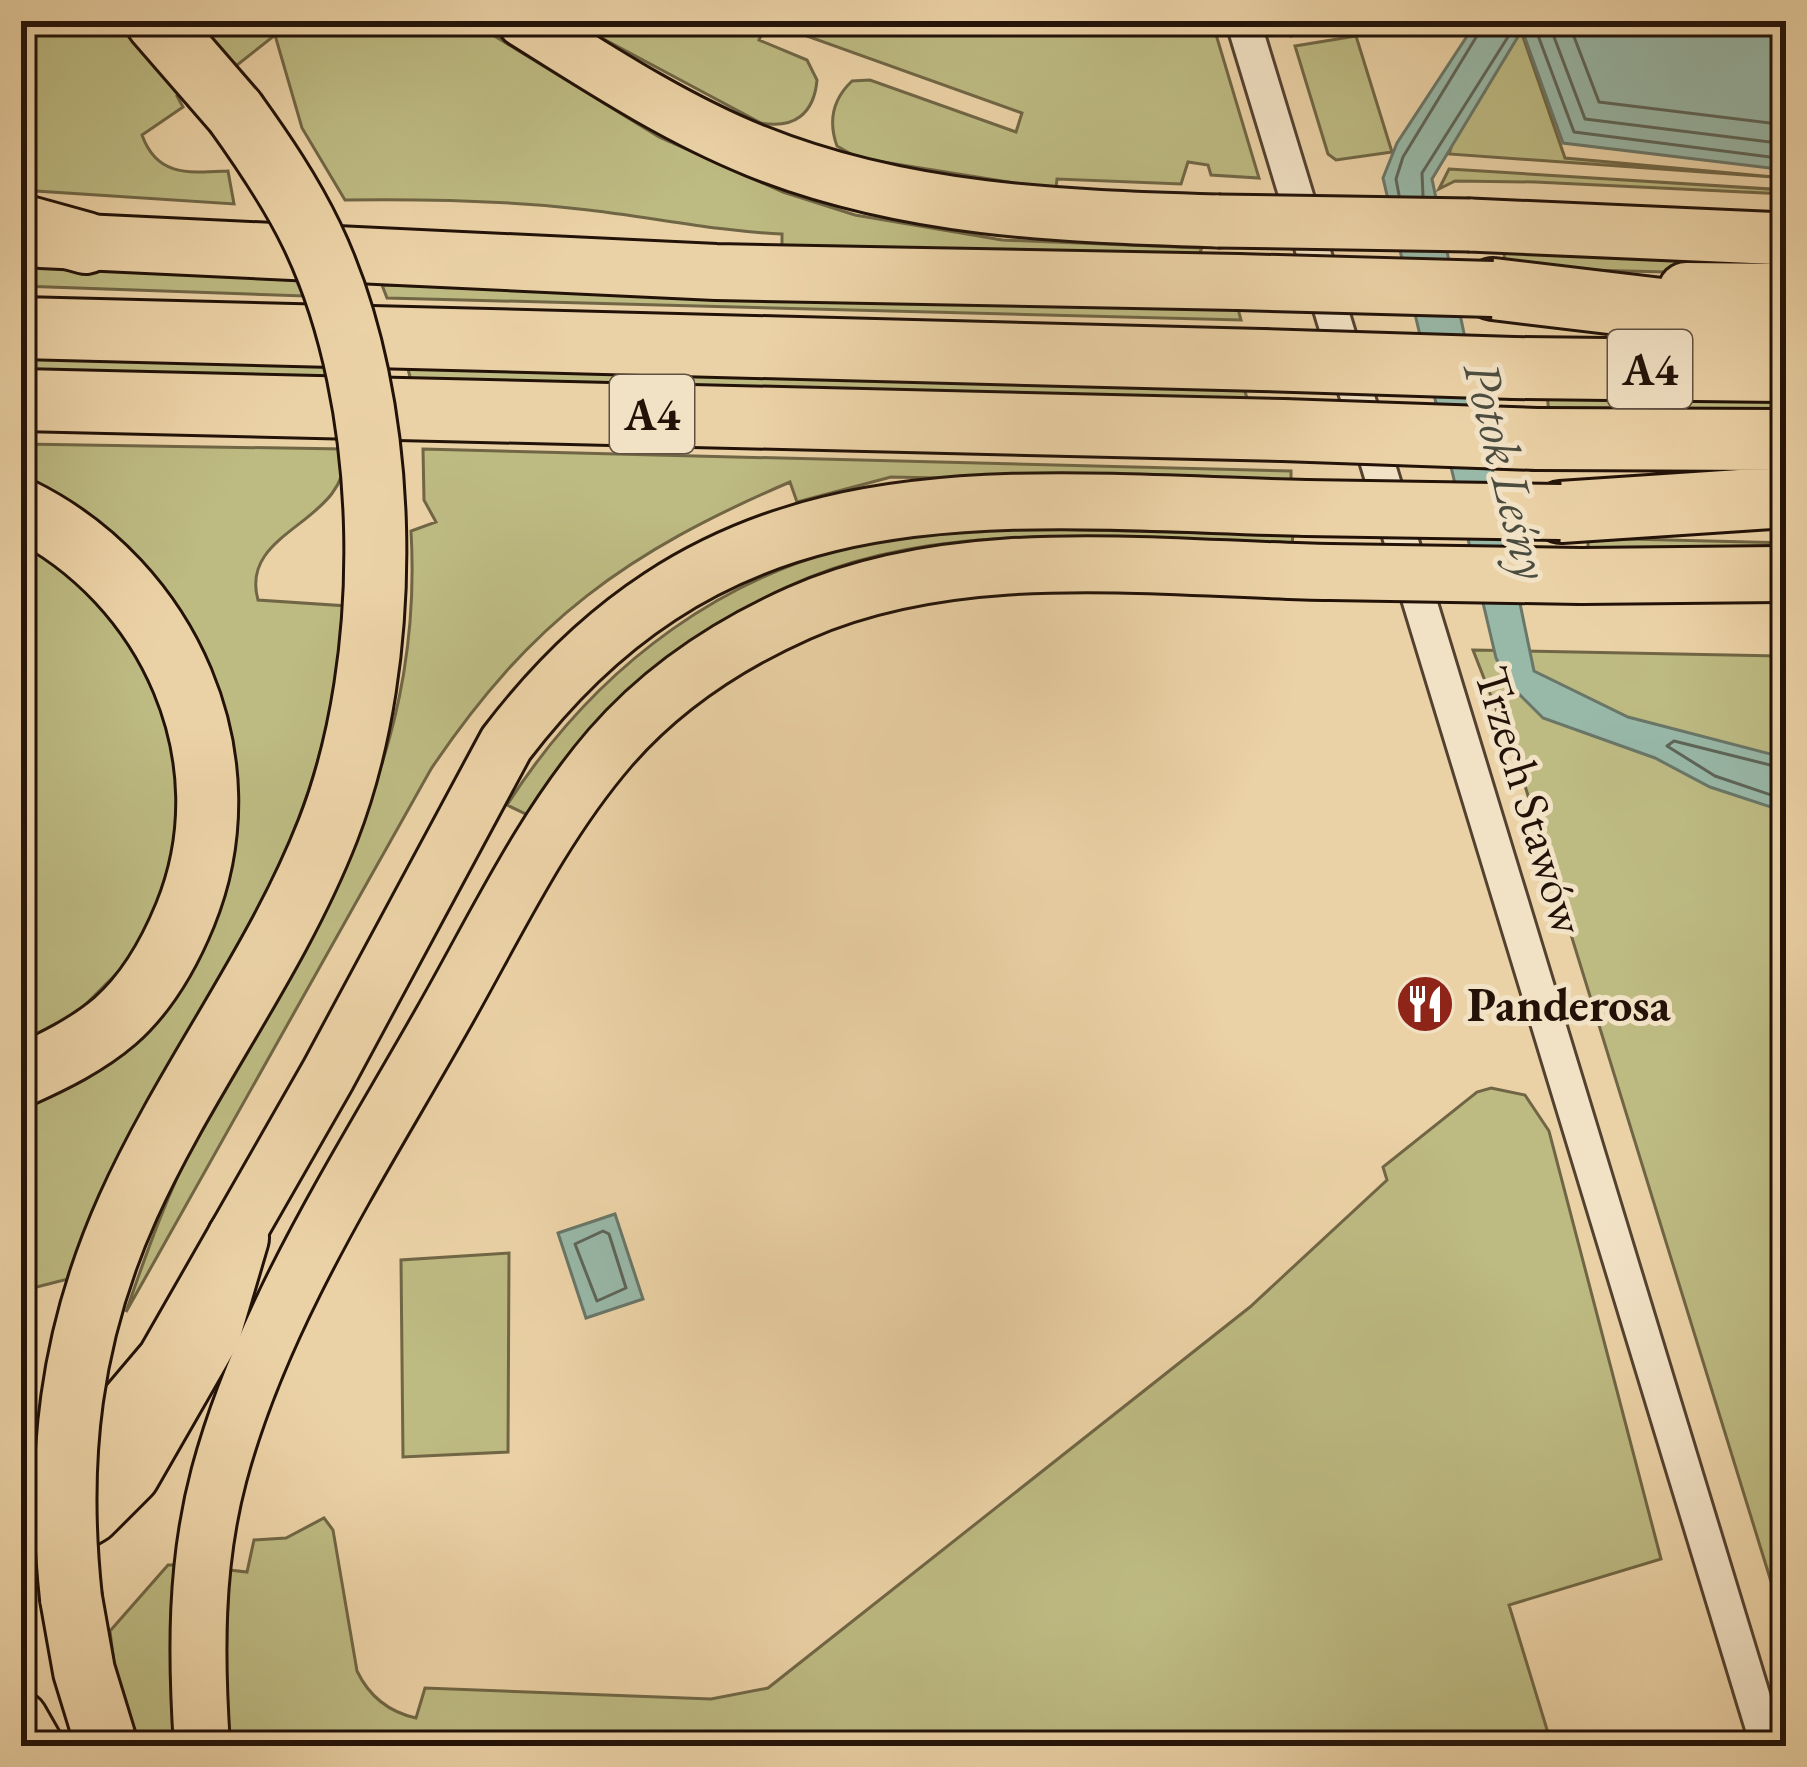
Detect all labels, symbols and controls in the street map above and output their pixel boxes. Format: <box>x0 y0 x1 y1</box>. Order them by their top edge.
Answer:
road number: A4 <box>1608 330 1692 408</box>
water label: Potok Leśny <box>1449 354 1567 586</box>
road number: A4 <box>610 375 694 453</box>
street label: Trzech Stawów <box>1461 659 1601 942</box>
restaurant icon: Panderosa <box>1394 973 1456 1035</box>
place label: Panderosa <box>1467 973 1672 1035</box>

